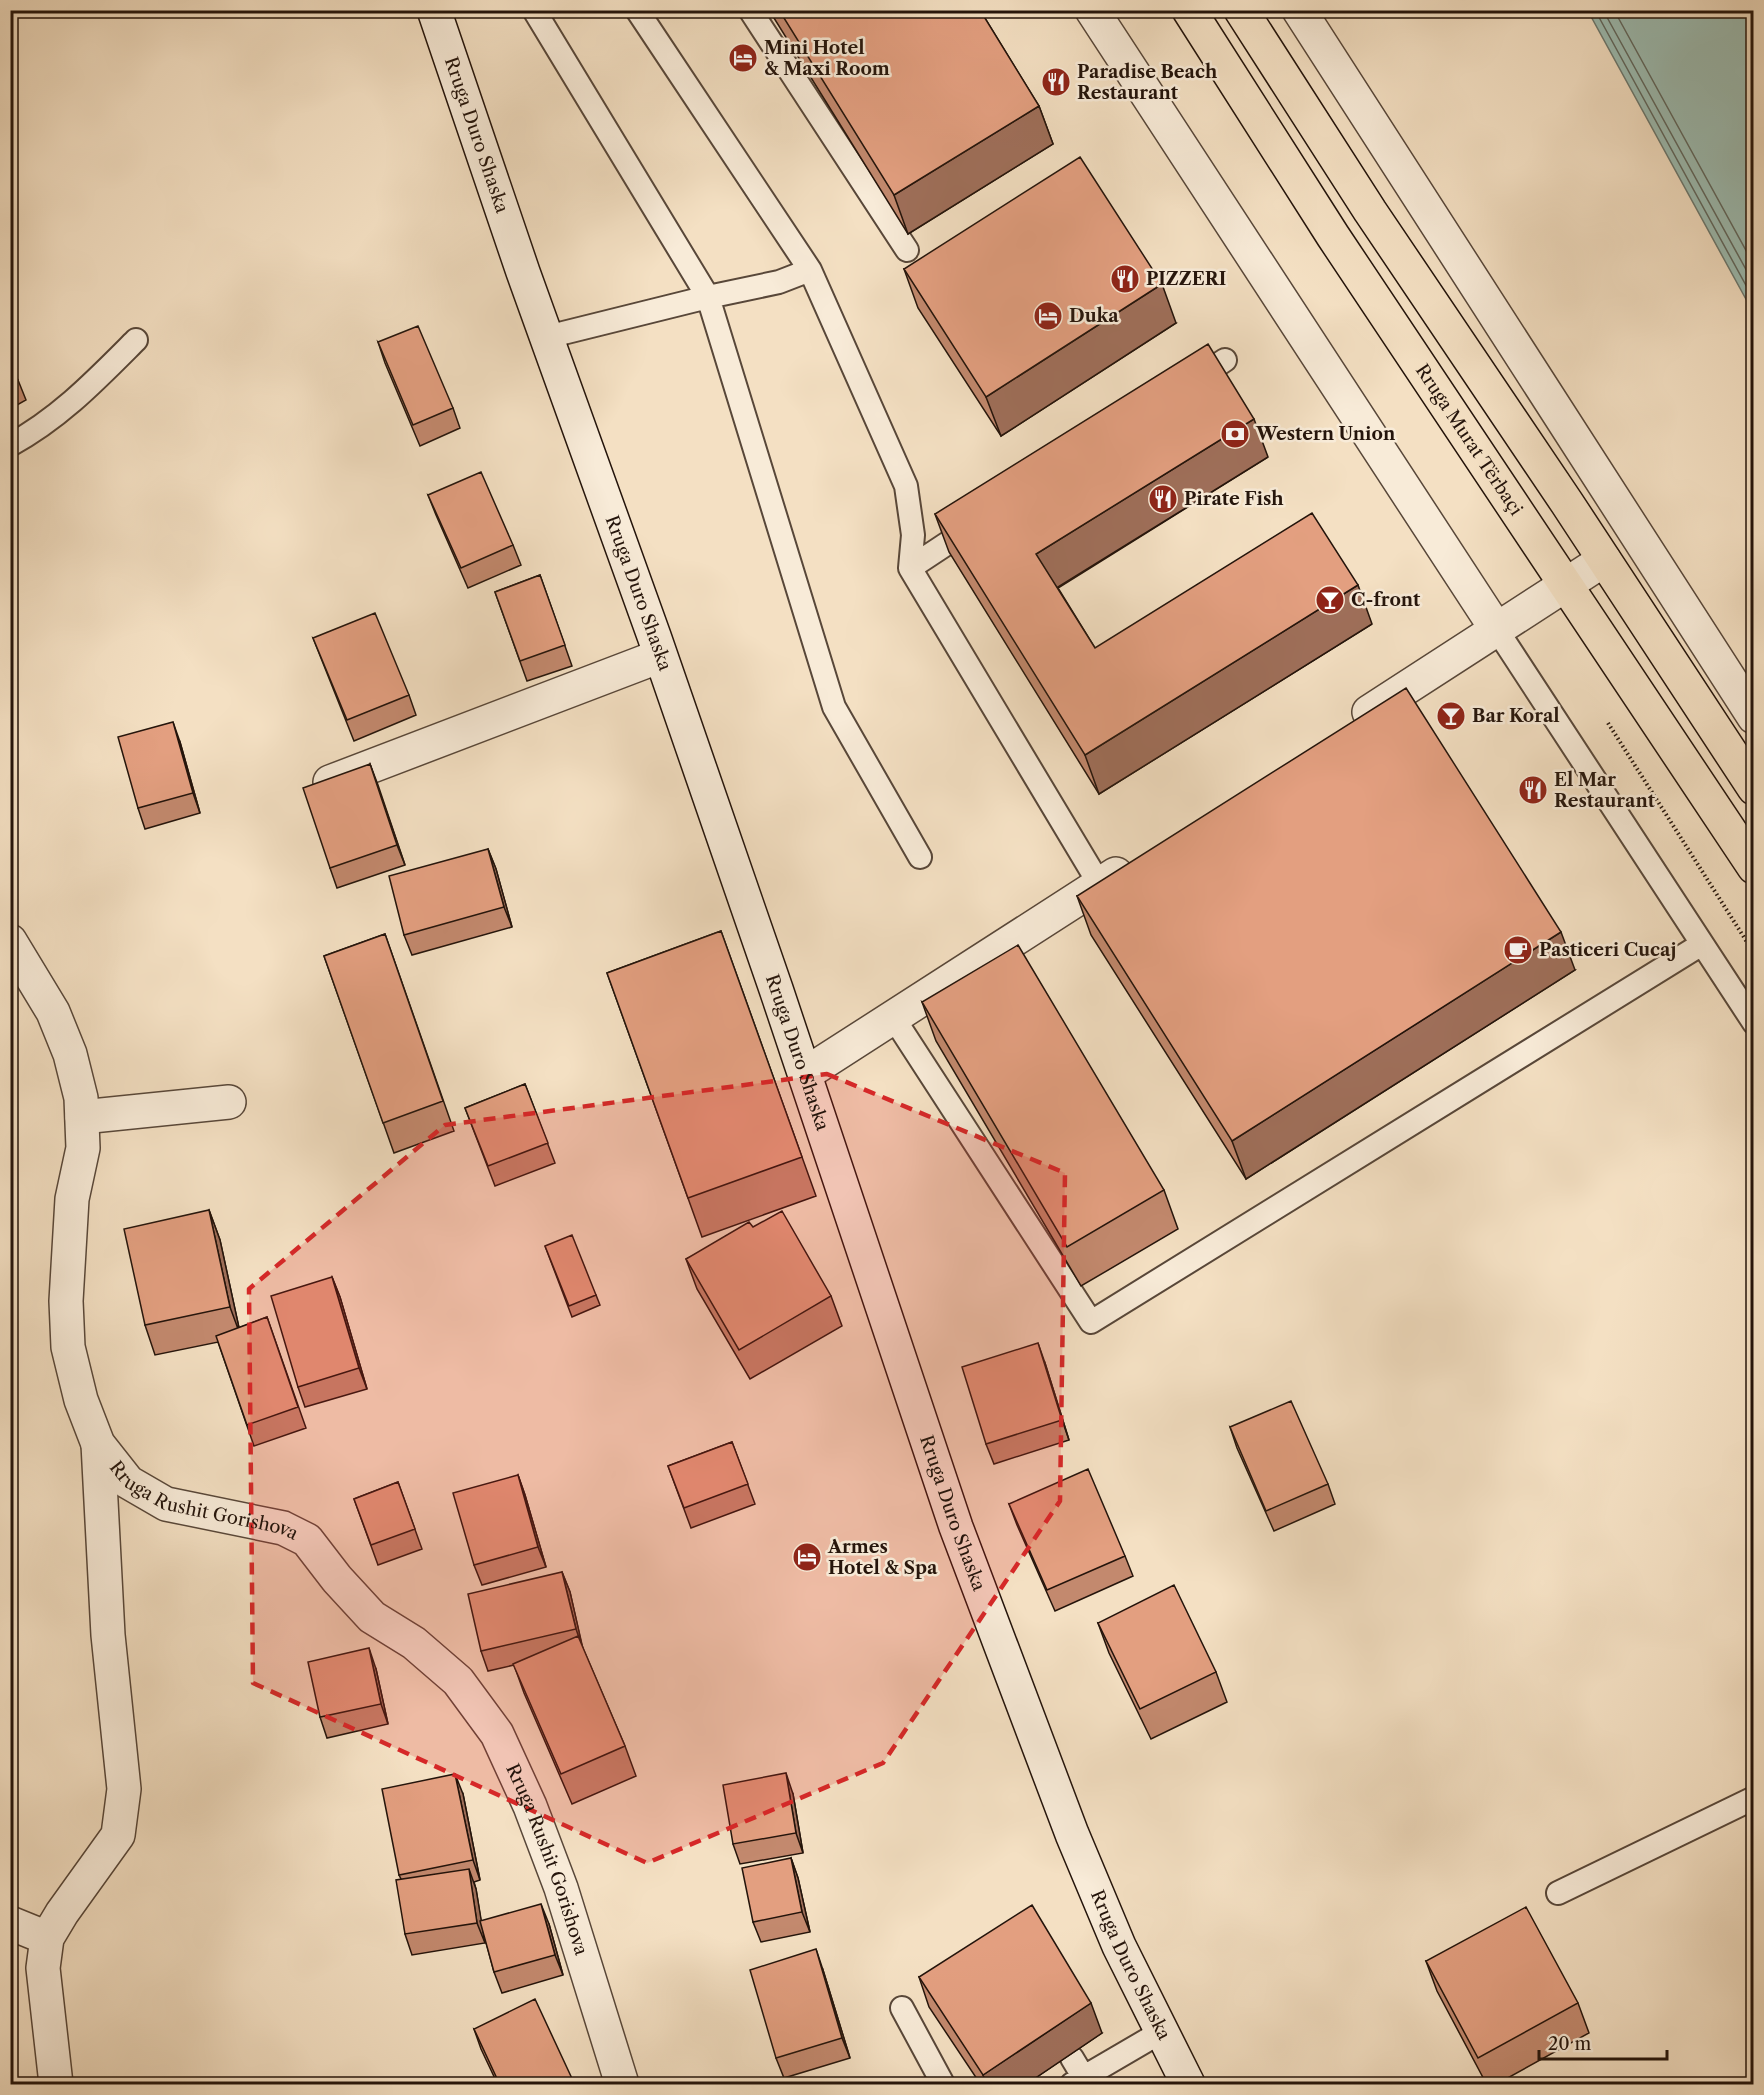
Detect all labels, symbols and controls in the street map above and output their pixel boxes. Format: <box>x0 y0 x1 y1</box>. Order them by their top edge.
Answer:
place label: Mini Hotel & Maxi Room <box>764 37 890 80</box>
hotel icon: Mini Hotel & Maxi Room <box>727 42 759 74</box>
street label: Rruga Duro Shaska <box>440 54 513 216</box>
place label: Paradise Beach Restaurant <box>1077 61 1218 104</box>
restaurant icon: Paradise Beach Restaurant <box>1040 66 1072 98</box>
restaurant icon: PIZZERI <box>1109 263 1141 295</box>
place label: PIZZERI <box>1146 268 1226 290</box>
hotel icon: Duka <box>1032 300 1064 332</box>
place label: Duka <box>1069 305 1119 327</box>
street label: Rruga Murat Tërbaçi <box>1411 360 1528 520</box>
bank icon: Western Union <box>1219 418 1251 450</box>
place label: Western Union <box>1255 423 1396 445</box>
restaurant icon: Pirate Fish <box>1147 483 1179 515</box>
place label: Pirate Fish <box>1184 488 1284 510</box>
street label: Rruga Duro Shaska <box>601 513 676 674</box>
bar icon: C-front <box>1314 584 1346 616</box>
place label: C-front <box>1351 589 1421 611</box>
bar icon: Bar Koral <box>1435 700 1467 732</box>
place label: Bar Koral <box>1472 705 1560 727</box>
place label: El Mar Restaurant <box>1554 769 1656 812</box>
restaurant icon: El Mar Restaurant <box>1517 774 1549 806</box>
cafe icon: Pasticeri Cucaj <box>1502 934 1534 966</box>
place label: Pasticeri Cucaj <box>1539 939 1676 961</box>
street label: Rruga Duro Shaska <box>761 972 834 1134</box>
street label: Rruga Duro Shaska <box>915 1432 990 1594</box>
street label: Rruga Rushit Gorishova <box>105 1457 302 1545</box>
place label: Armes Hotel & Spa <box>827 1536 938 1579</box>
hotel icon: Armes Hotel & Spa <box>791 1541 823 1573</box>
street label: Rruga Rushit Gorishova <box>501 1760 592 1958</box>
street label: Rruga Duro Shaska <box>1086 1887 1175 2044</box>
scale bar <box>1539 2023 1666 2061</box>
text: 20 m <box>1548 2033 1592 2055</box>

